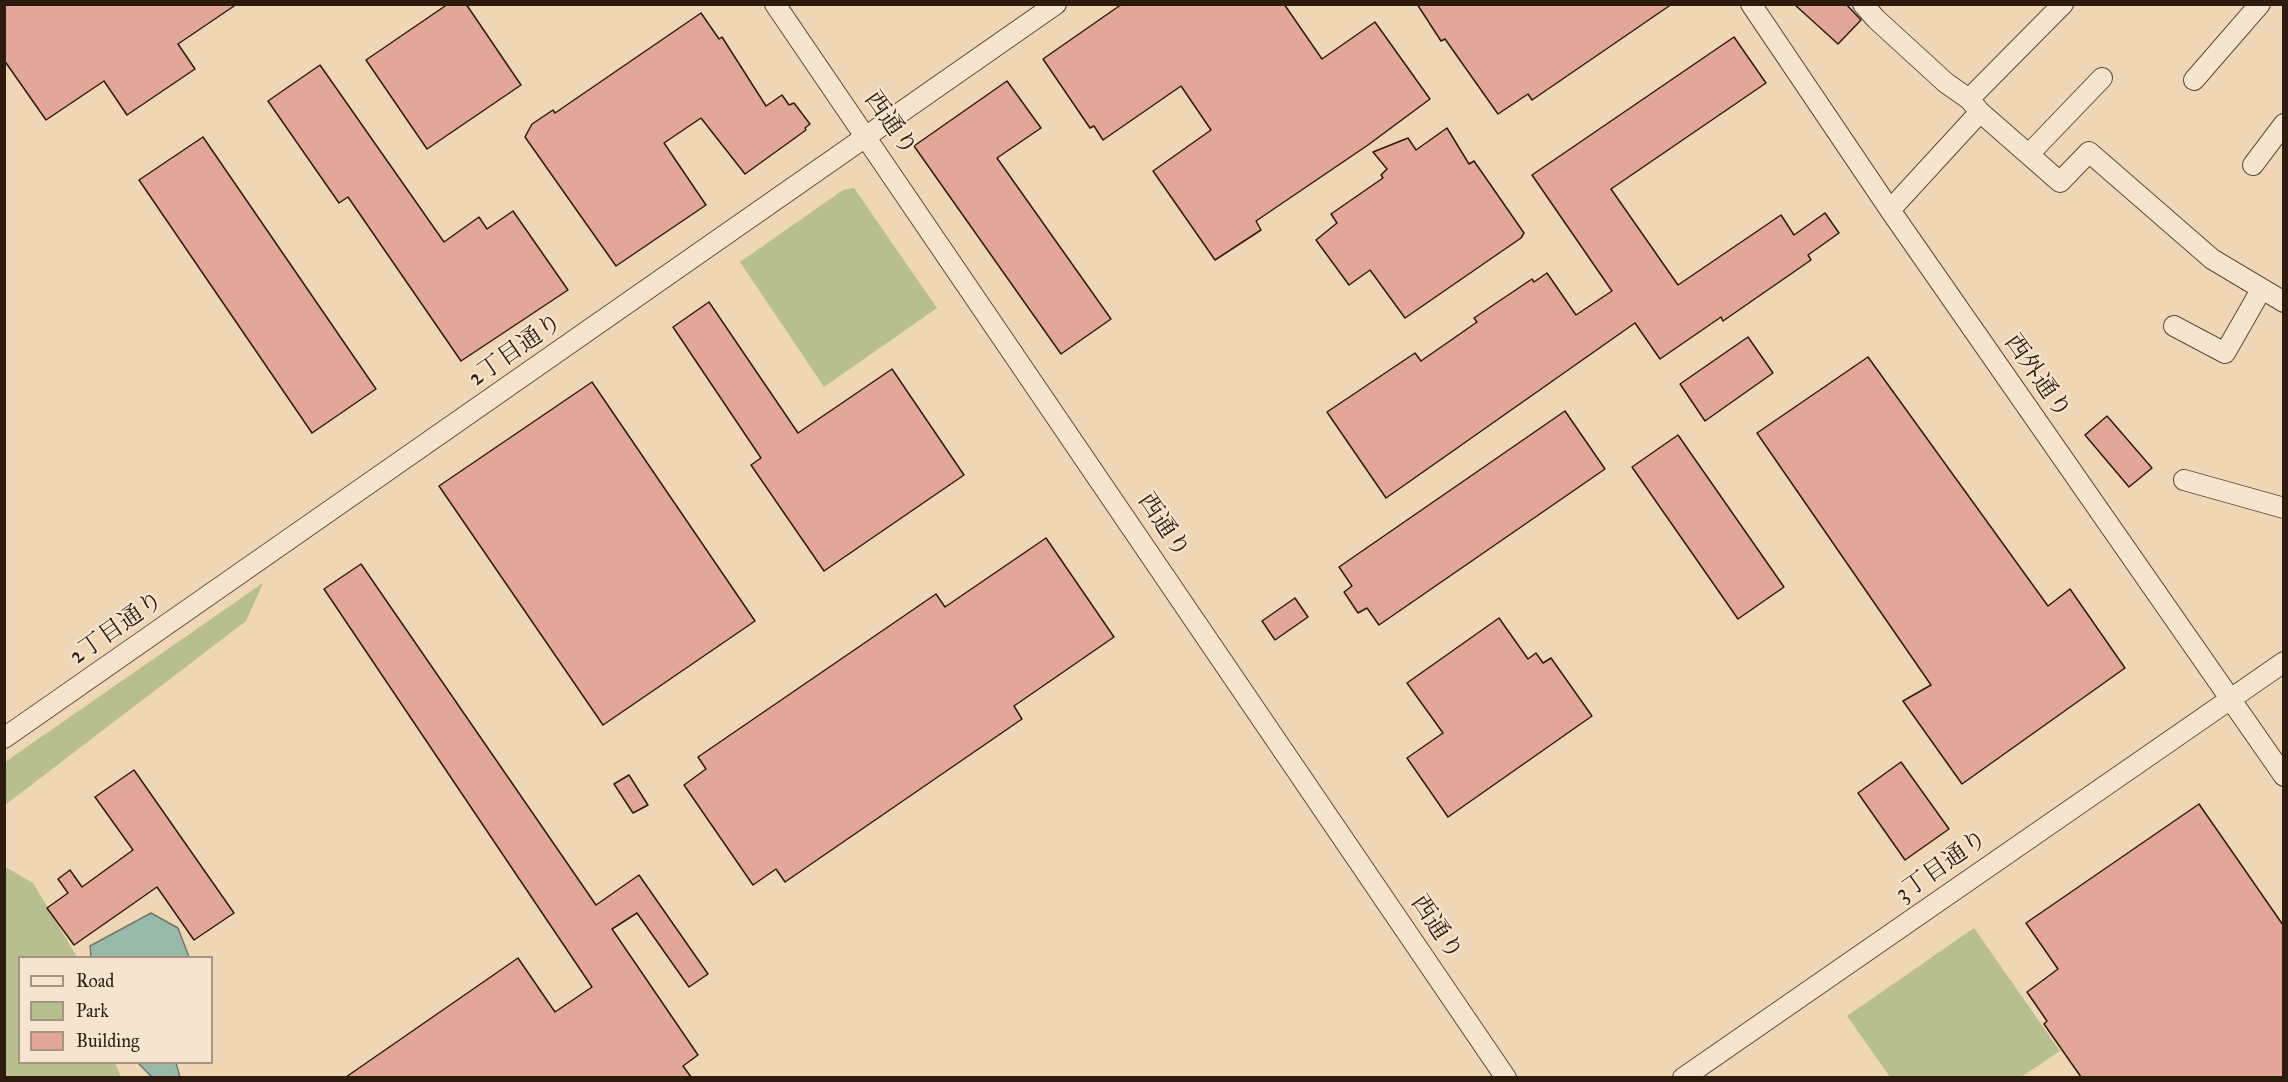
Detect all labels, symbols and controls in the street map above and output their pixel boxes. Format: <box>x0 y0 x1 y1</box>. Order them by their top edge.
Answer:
street label: 西通り <box>858 86 922 162</box>
street label: 2丁目通り <box>464 308 568 394</box>
street label: 西外通り <box>1998 329 2076 425</box>
street label: 西通り <box>1131 488 1195 564</box>
street label: 2丁目通り <box>65 586 169 672</box>
street label: 3丁目通り <box>1890 825 1994 909</box>
street label: 西通り <box>1404 890 1468 966</box>
legend <box>18 956 213 1064</box>
text: Road <box>76 970 114 992</box>
text: Park <box>76 1000 109 1022</box>
text: Building <box>76 1030 139 1052</box>

